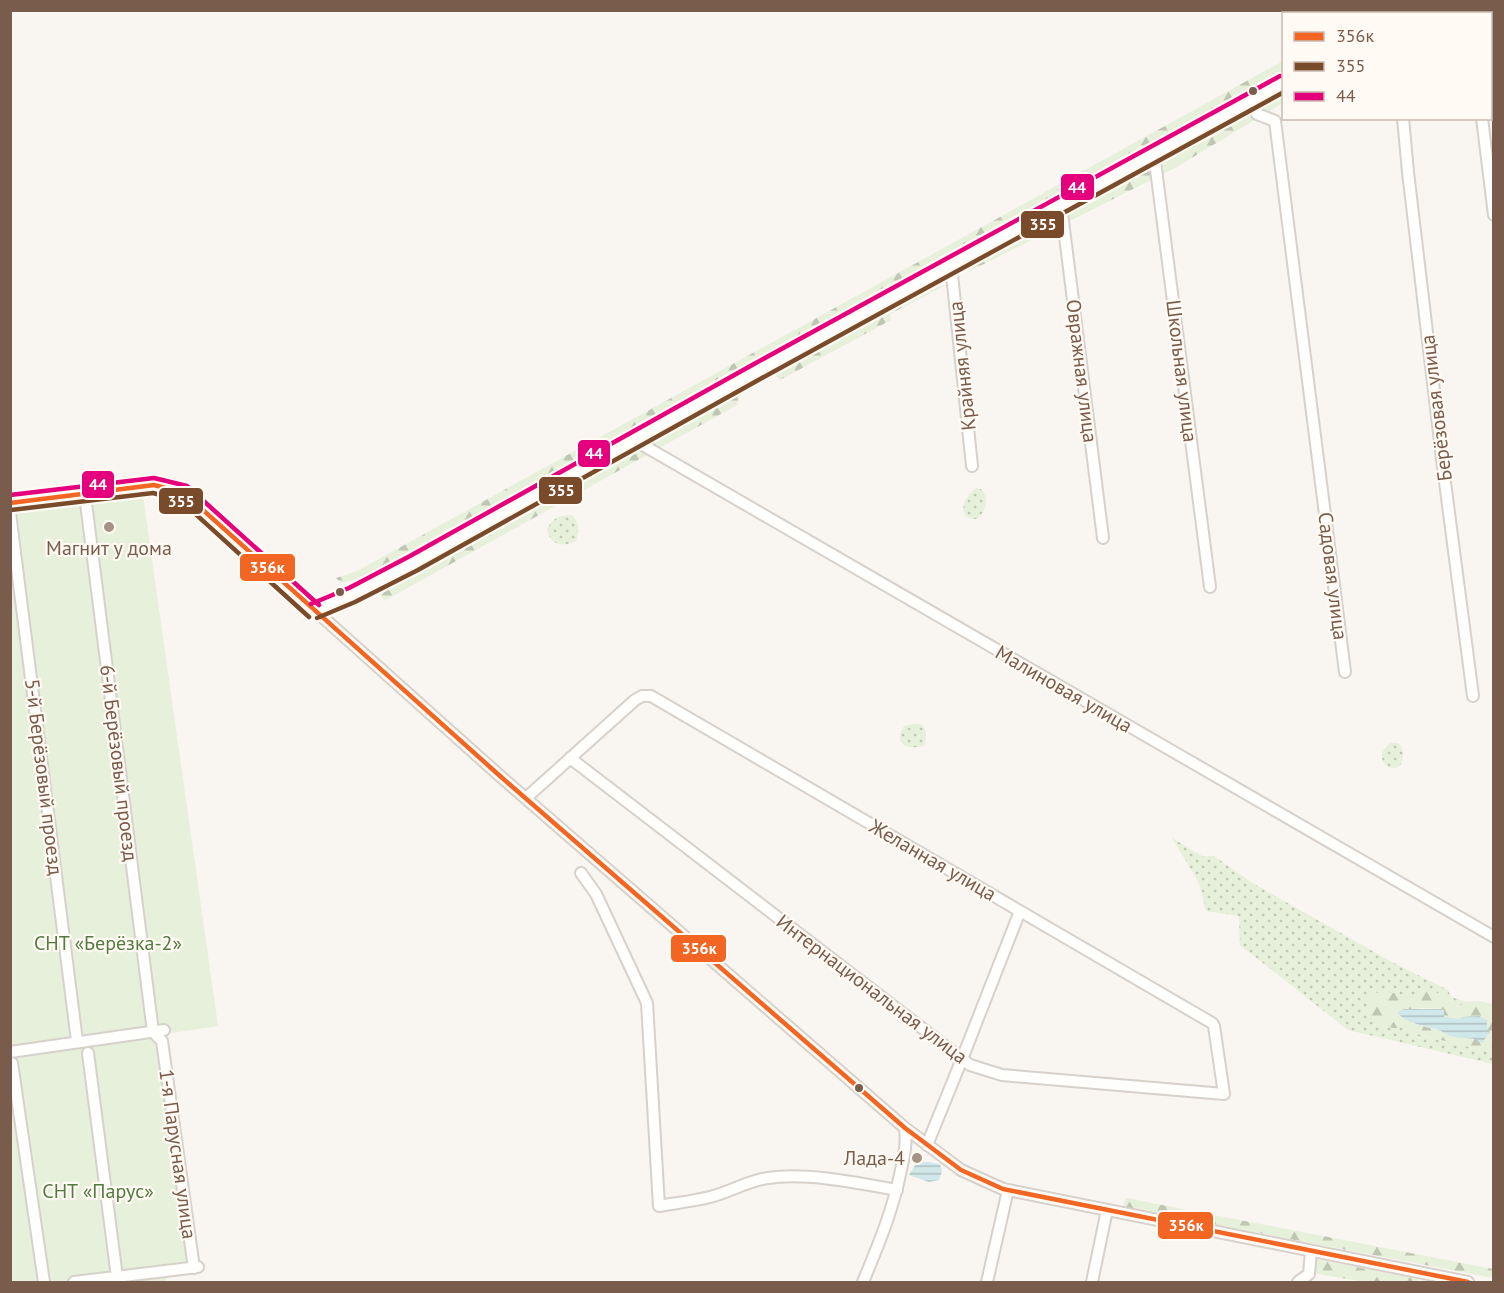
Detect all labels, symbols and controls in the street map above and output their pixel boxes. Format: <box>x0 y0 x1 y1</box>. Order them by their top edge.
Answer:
legend <box>1282 12 1492 120</box>
text: 356к <box>1336 24 1374 47</box>
text: 355 <box>1336 54 1365 77</box>
text: 44 <box>1336 84 1356 107</box>
unlabelled marker <box>1247 85 1259 97</box>
line badge: 44 <box>1060 173 1095 201</box>
text: 44 <box>1068 177 1086 197</box>
line badge: 355 <box>1020 210 1065 239</box>
text: 355 <box>1029 214 1057 234</box>
street label: Овражная улица <box>1060 298 1104 444</box>
street label: Школьная улица <box>1160 298 1204 444</box>
street label: Крайняя улица <box>942 300 982 432</box>
street label: Берёзовая улица <box>1414 333 1458 483</box>
line badge: 44 <box>577 439 611 468</box>
text: 44 <box>585 443 603 463</box>
line badge: 44 <box>81 470 115 499</box>
text: 44 <box>89 474 107 494</box>
line badge: 355 <box>538 476 583 505</box>
text: 355 <box>547 480 575 500</box>
line badge: 355 <box>158 487 204 515</box>
text: 355 <box>167 491 195 511</box>
street label: Садовая улица <box>1312 511 1354 641</box>
marker: Магнит у дома <box>102 520 116 534</box>
place label: Магнит у дома <box>46 535 172 561</box>
line badge: 356к <box>239 553 296 582</box>
text: 356к <box>249 557 285 577</box>
unlabelled marker <box>334 586 346 598</box>
street label: Малиновая улица <box>991 639 1137 739</box>
street label: 6-й Берёзовый проезд <box>94 663 144 863</box>
street label: 5-й Берёзовый проезд <box>19 677 69 877</box>
street label: Желанная улица <box>864 813 1001 907</box>
street label: Интернациональная улица <box>771 909 973 1069</box>
park label: СНТ «Берёзка-2» <box>34 930 182 956</box>
line badge: 356к <box>670 934 727 963</box>
text: 356к <box>681 938 717 958</box>
street label: 1-я Парусная улица <box>153 1067 203 1241</box>
unlabelled marker <box>853 1082 865 1094</box>
place label: Лада-4 <box>843 1145 905 1171</box>
marker: Лада-4 <box>910 1151 924 1165</box>
park label: СНТ «Парус» <box>42 1178 154 1204</box>
line badge: 356к <box>1157 1211 1214 1240</box>
text: 356к <box>1168 1215 1204 1235</box>

